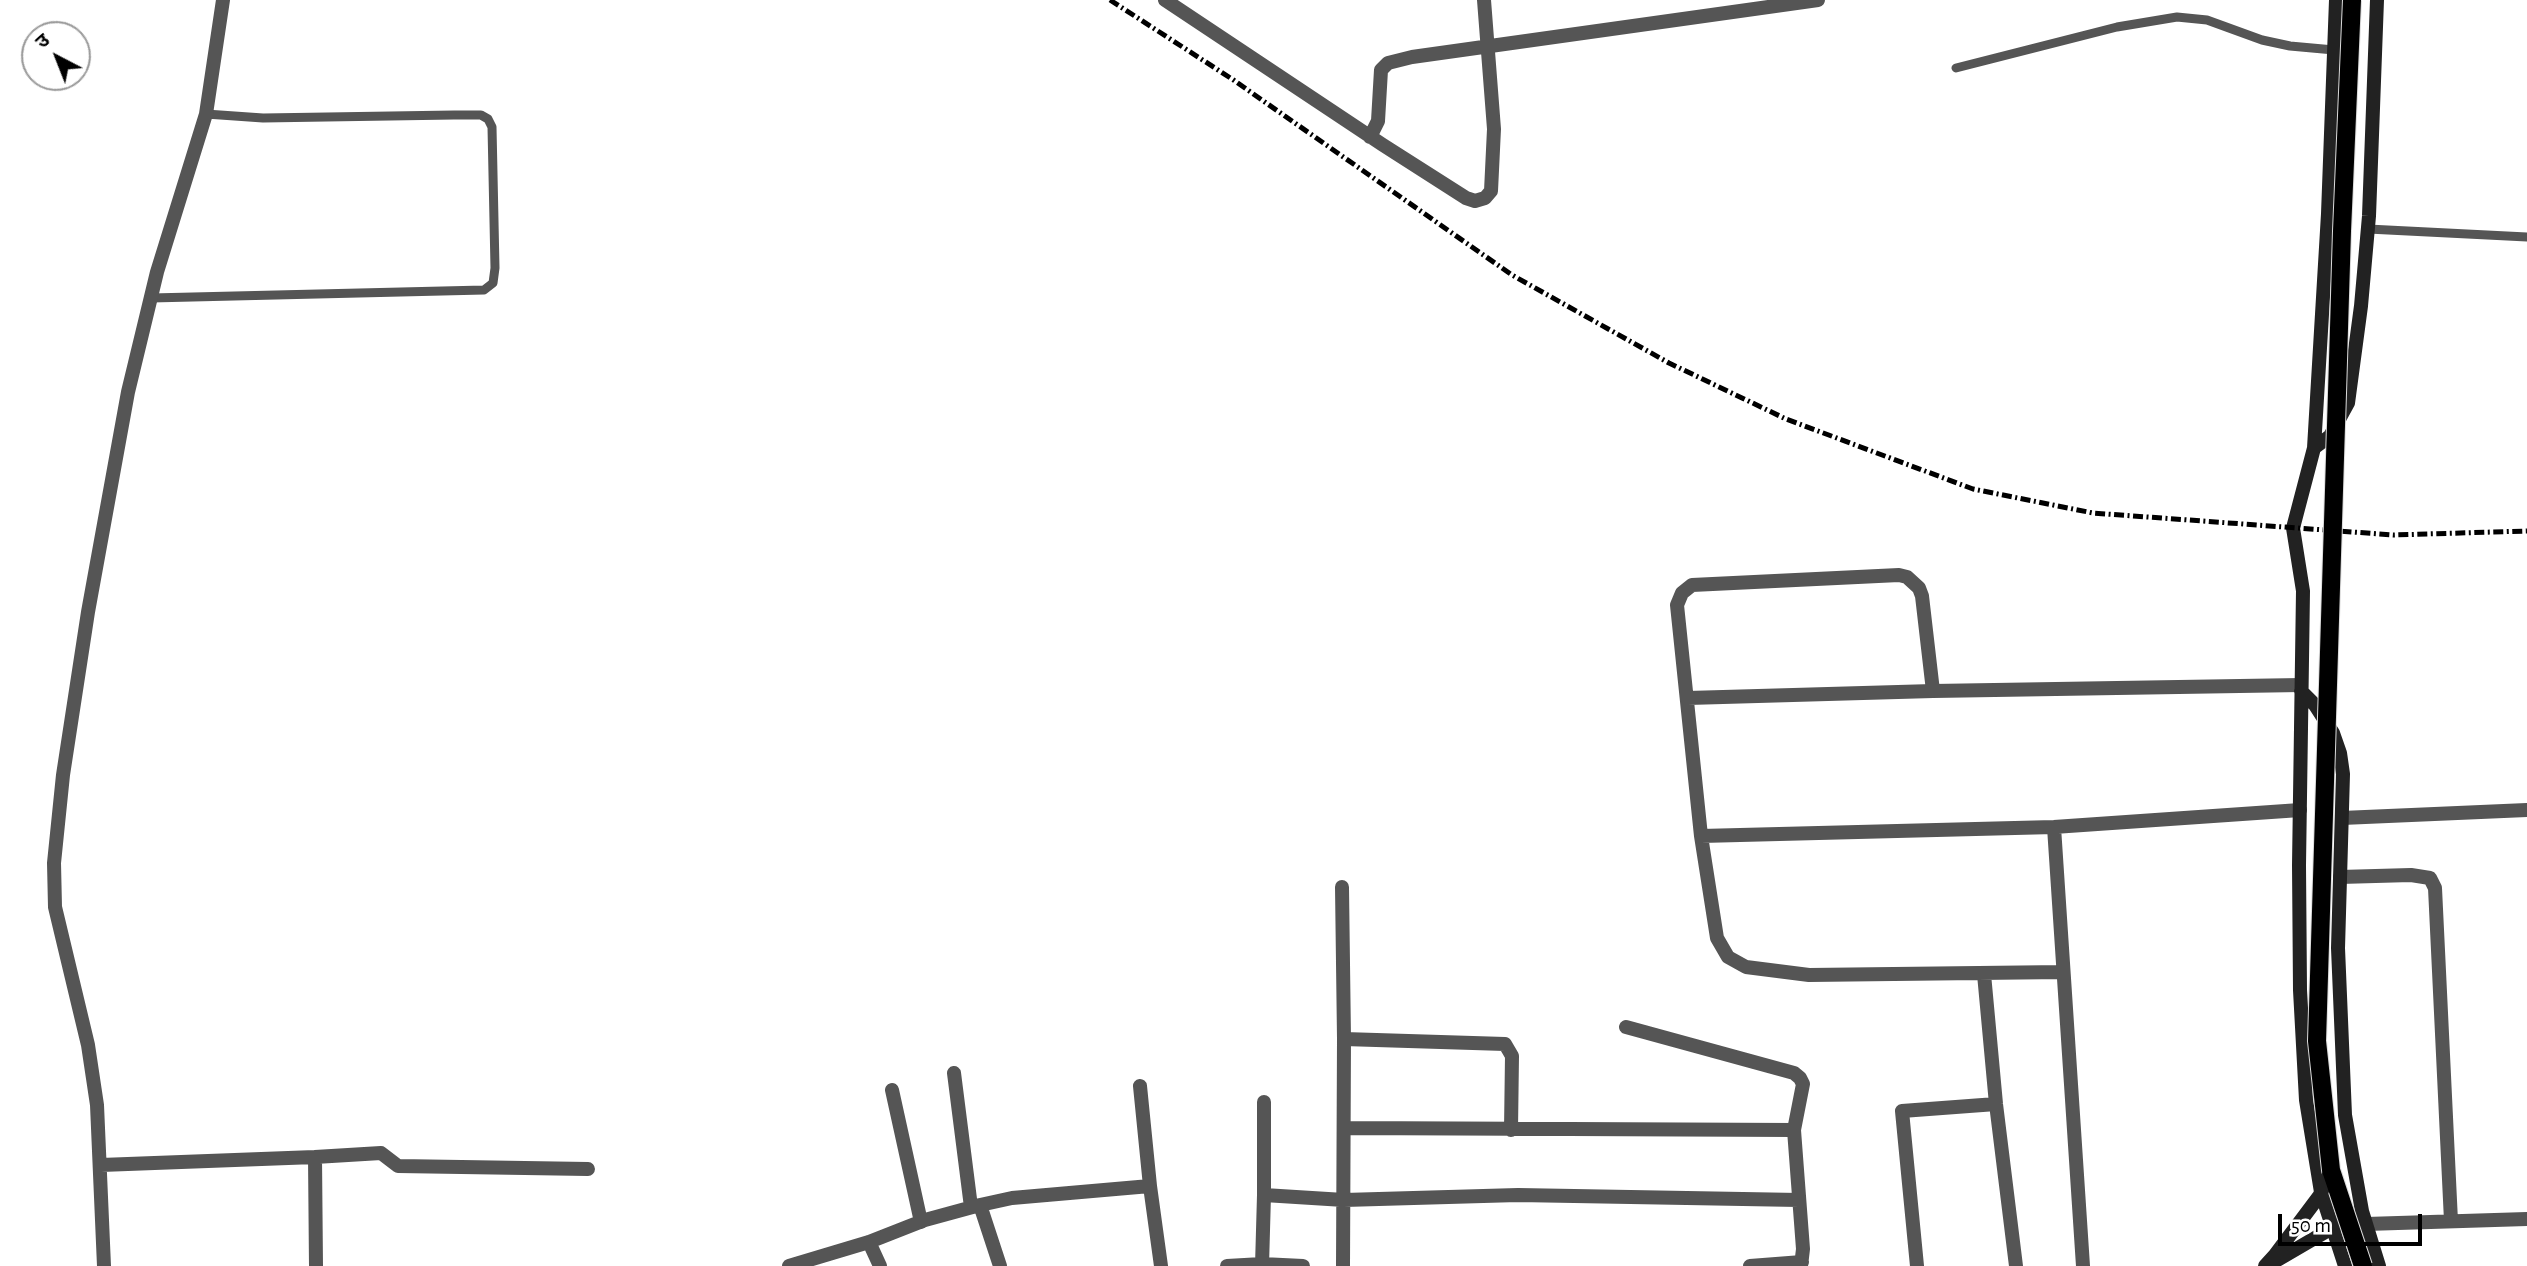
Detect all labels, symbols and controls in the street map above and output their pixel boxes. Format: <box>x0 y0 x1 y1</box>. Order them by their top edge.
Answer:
north arrow <box>21 21 91 91</box>
text: उ <box>32 31 53 52</box>
scale bar <box>2282 1200 2426 1244</box>
text: 50 m <box>2291 1215 2331 1236</box>

